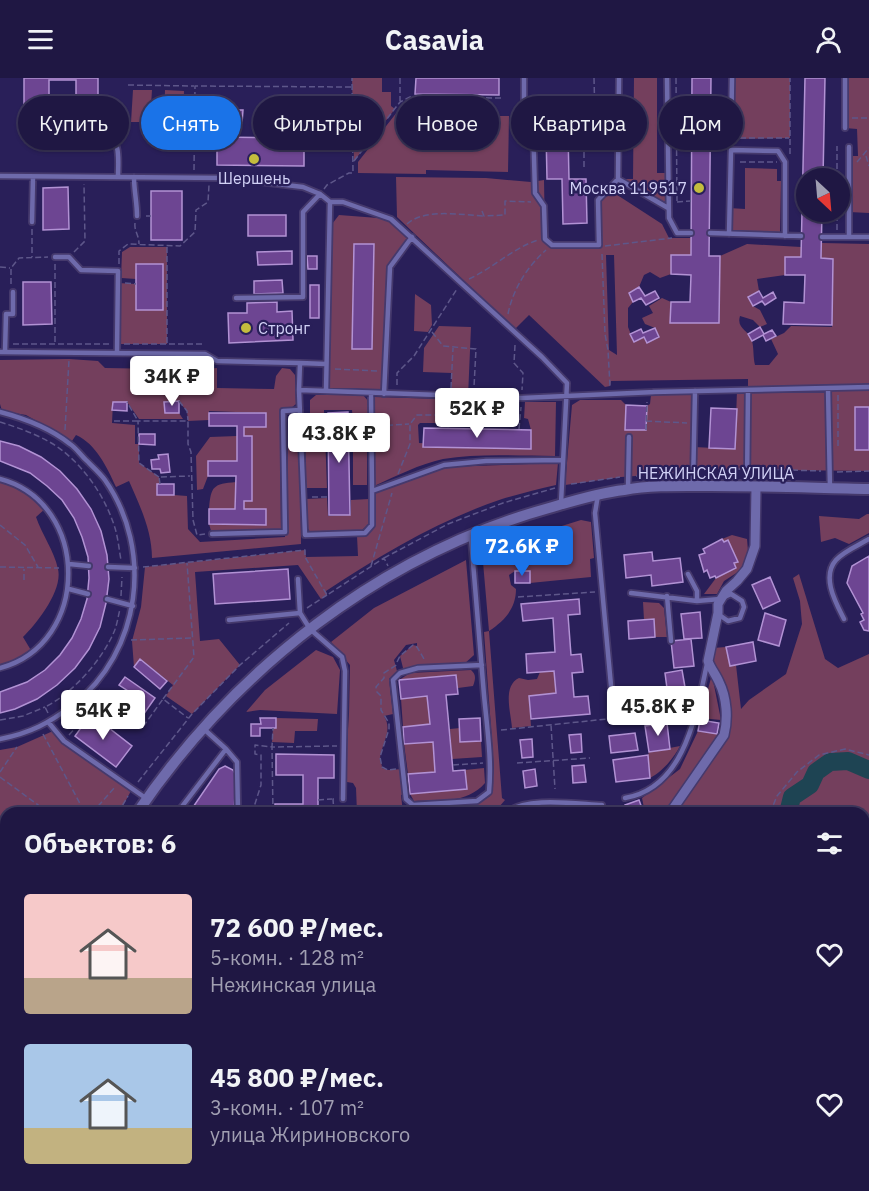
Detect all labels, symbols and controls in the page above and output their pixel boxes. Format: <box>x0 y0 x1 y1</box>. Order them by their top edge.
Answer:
text: Casavia <box>385 22 484 57</box>
icon: menu <box>24 23 57 56</box>
icon: person <box>812 23 845 56</box>
chip: Купить <box>18 96 129 150</box>
chip: Снять <box>141 96 241 150</box>
chip: Фильтры <box>253 96 384 150</box>
chip: Новое <box>396 96 499 150</box>
chip: Квартира <box>511 96 647 150</box>
chip: Дом <box>659 96 743 150</box>
marker: Шершень <box>247 152 261 166</box>
place label: Шершень <box>218 168 290 188</box>
north arrow <box>796 168 850 222</box>
map controls <box>796 168 850 222</box>
place label: Москва 119517 <box>569 178 687 198</box>
marker: Москва 119517 <box>692 181 706 195</box>
place label: Стронг <box>258 318 310 338</box>
marker: Стронг <box>239 321 253 335</box>
pin: 34K ₽ <box>130 356 214 407</box>
text: 34K ₽ <box>144 362 200 389</box>
pin: 52K ₽ <box>435 388 519 439</box>
text: 52K ₽ <box>449 394 505 421</box>
pin: 43.8K ₽ <box>284 413 394 464</box>
text: 43.8K ₽ <box>302 419 376 446</box>
street label: НЕЖИНСКАЯ УЛИЦА <box>638 463 794 483</box>
pin: 72.6K ₽ <box>467 526 577 577</box>
text: 72.6K ₽ <box>485 532 559 559</box>
pin: 45.8K ₽ <box>603 686 713 737</box>
pin: 54K ₽ <box>61 690 145 741</box>
text: 45.8K ₽ <box>621 692 695 719</box>
text: 54K ₽ <box>75 696 131 723</box>
text: Объектов: 6 <box>24 826 176 860</box>
icon: filters <box>813 827 846 860</box>
text: 72 600 ₽/мес. <box>210 910 384 944</box>
icon: home <box>72 918 144 990</box>
icon: heart <box>813 938 846 971</box>
text: 5-комн. · 128 m² <box>210 944 364 971</box>
text: Нежинская улица <box>210 971 376 998</box>
text: 45 800 ₽/мес. <box>210 1060 384 1094</box>
icon: home <box>72 1068 144 1140</box>
icon: heart <box>813 1088 846 1121</box>
text: 3-комн. · 107 m² <box>210 1094 364 1121</box>
text: улица Жириновского <box>210 1121 410 1148</box>

